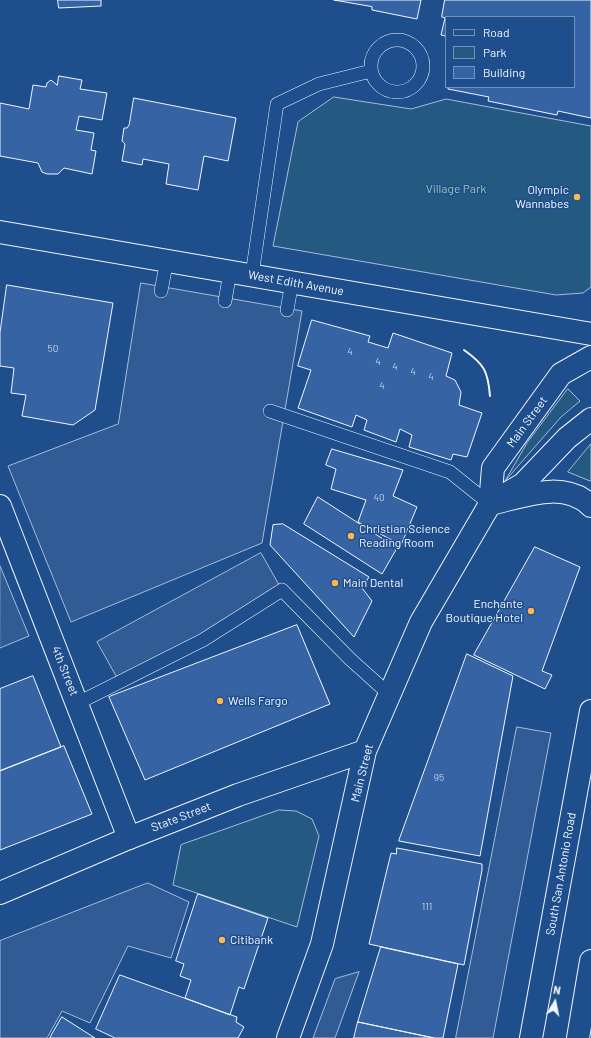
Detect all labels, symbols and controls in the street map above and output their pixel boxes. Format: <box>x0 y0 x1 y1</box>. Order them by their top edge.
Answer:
legend <box>445 16 575 88</box>
text: Road <box>483 25 510 39</box>
text: Park <box>483 45 507 59</box>
text: Building <box>483 65 525 79</box>
park label: Village Park <box>426 182 486 196</box>
place label: Olympic Wannabes <box>515 183 569 211</box>
marker: Olympic Wannabes <box>572 192 582 202</box>
street label: West Edith Avenue <box>247 267 345 299</box>
house number: 50 <box>48 343 58 355</box>
house number: 4 <box>347 346 353 358</box>
house number: 4 <box>375 356 381 368</box>
house number: 4 <box>392 361 398 373</box>
house number: 4 <box>410 366 416 378</box>
house number: 4 <box>428 371 434 383</box>
house number: 4 <box>379 380 385 392</box>
street label: Main Street <box>504 394 550 450</box>
house number: 40 <box>373 492 385 504</box>
place label: Christian Science Reading Room <box>359 522 450 550</box>
marker: Christian Science Reading Room <box>346 531 356 541</box>
place label: Main Dental <box>343 576 403 590</box>
marker: Main Dental <box>330 578 340 588</box>
place label: Enchante Boutique Hotel <box>446 597 523 625</box>
marker: Enchante Boutique Hotel <box>526 606 536 616</box>
street label: 4th Street <box>48 644 82 698</box>
place label: Wells Fargo <box>228 694 288 708</box>
marker: Wells Fargo <box>215 696 225 706</box>
street label: Main Street <box>348 742 376 804</box>
house number: 95 <box>434 772 444 784</box>
street label: State Street <box>149 799 213 835</box>
street label: South San Antonio Road <box>543 811 579 937</box>
house number: 111 <box>422 901 432 913</box>
place label: Citibank <box>230 933 273 947</box>
marker: Citibank <box>217 935 227 945</box>
north arrow <box>535 982 575 1022</box>
text: N <box>552 983 562 997</box>

